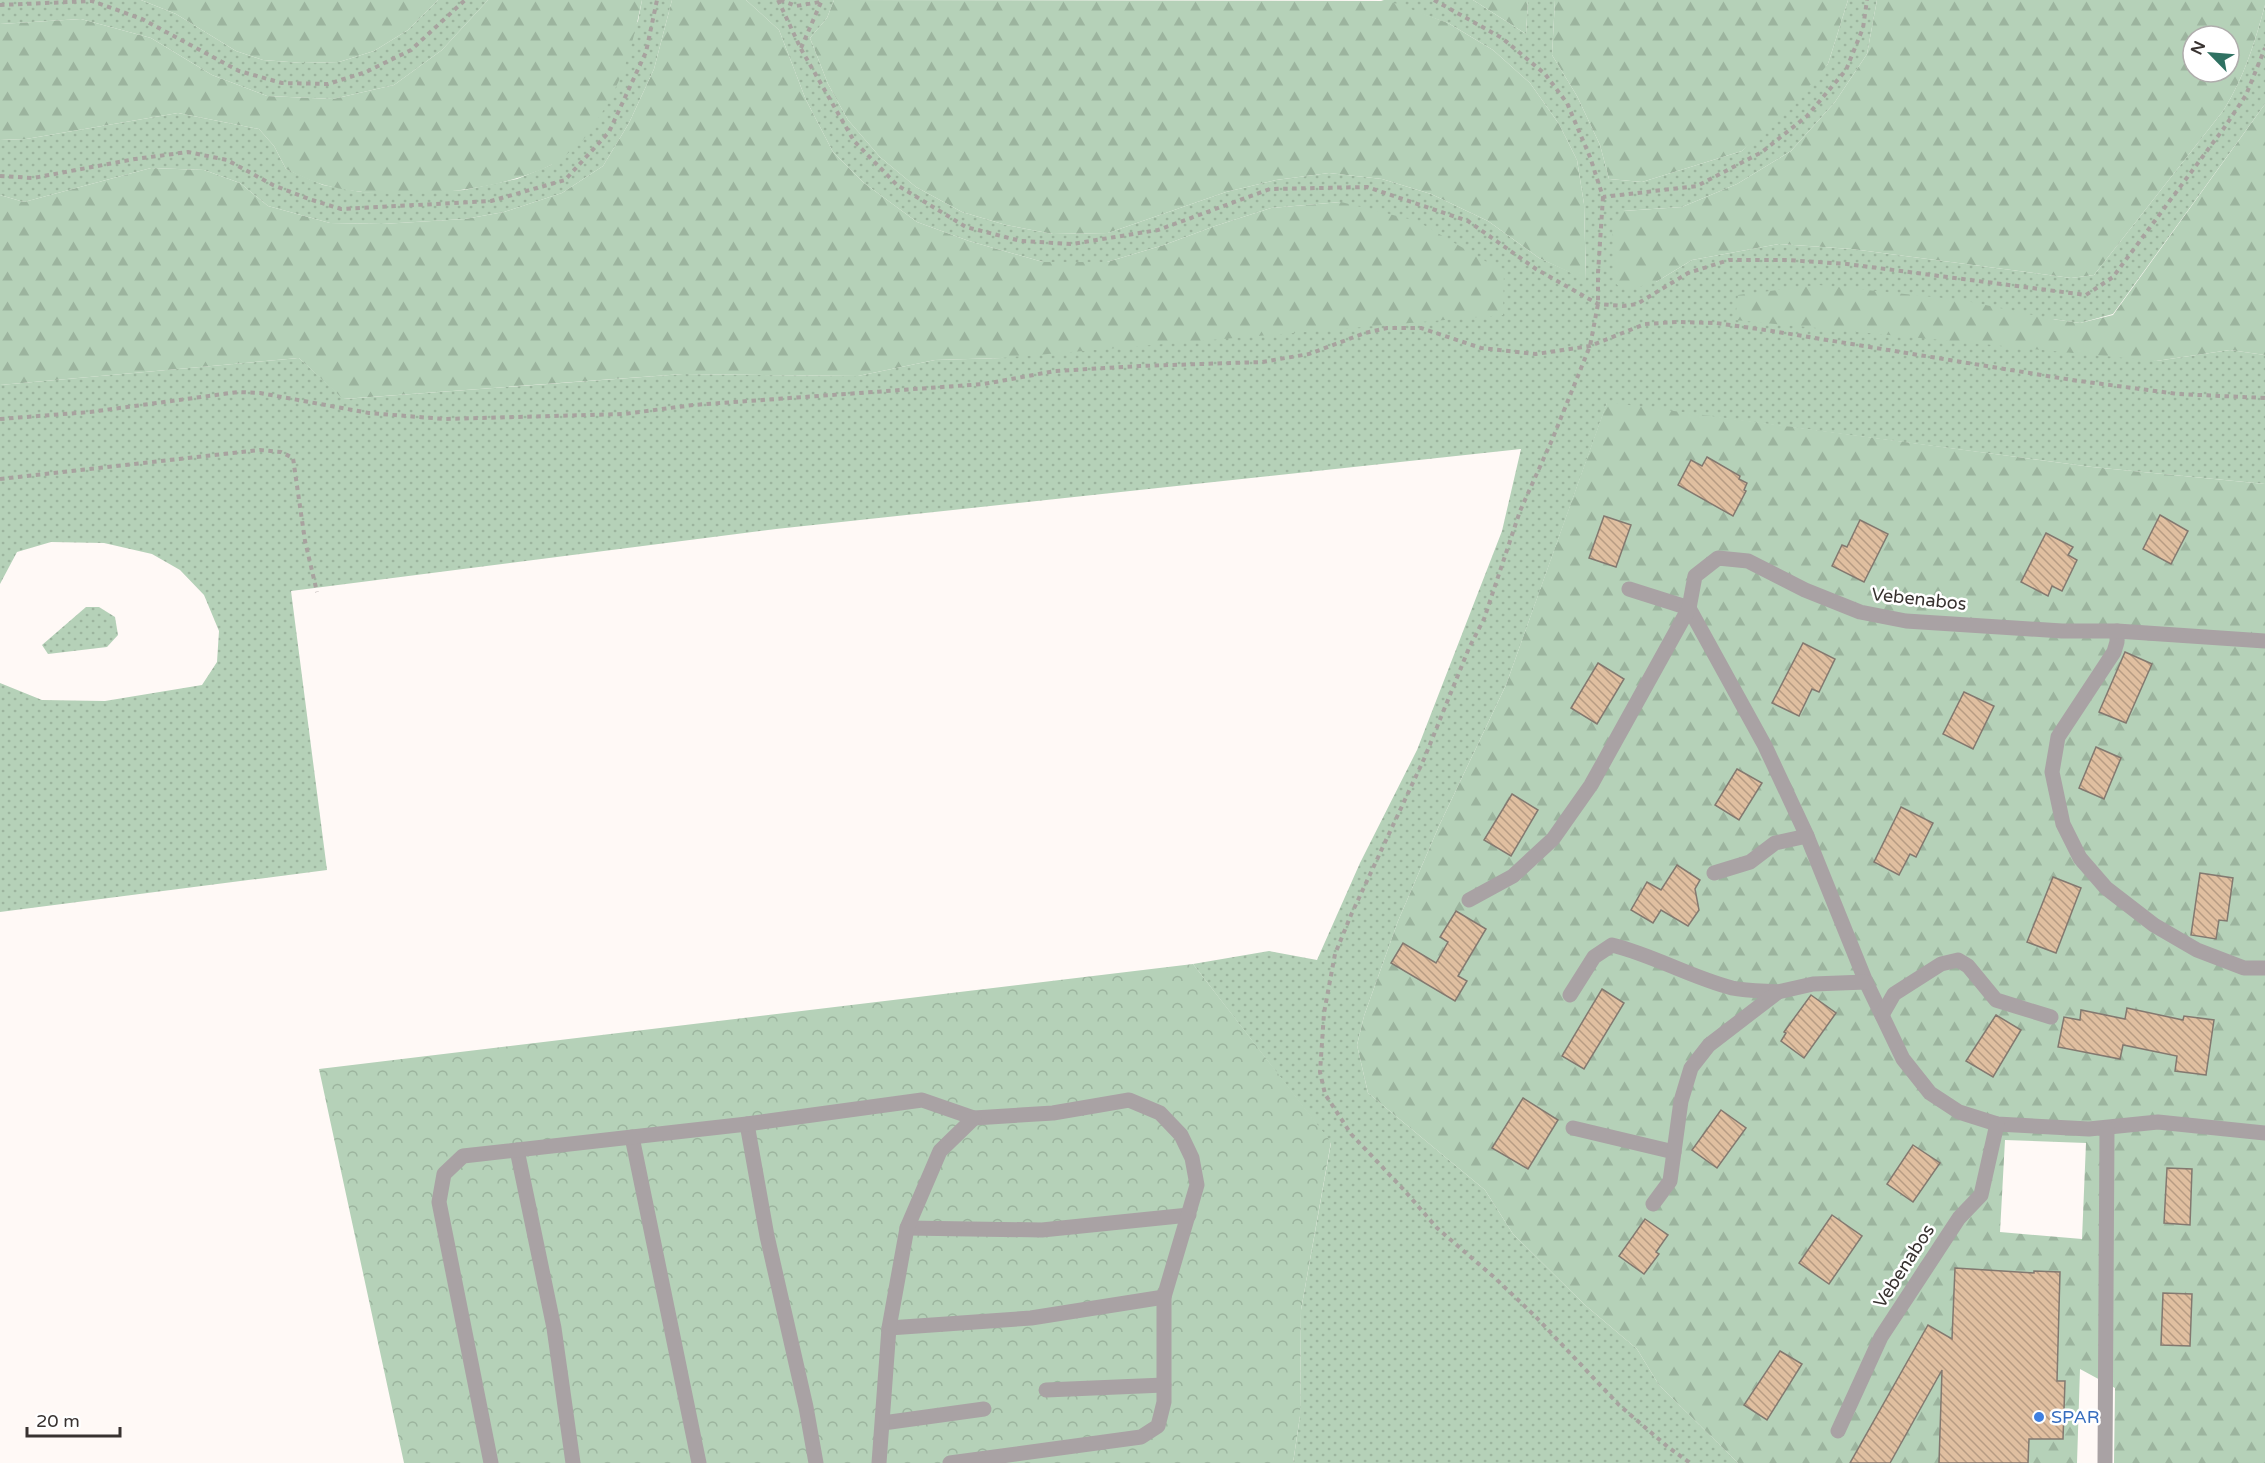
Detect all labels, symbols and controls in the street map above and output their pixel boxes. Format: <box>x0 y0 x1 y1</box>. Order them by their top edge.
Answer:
north arrow <box>2181 24 2241 84</box>
text: N <box>2187 38 2210 58</box>
street label: Vebenabos <box>1870 583 1968 615</box>
street label: Vebenabos <box>1869 1220 1939 1312</box>
scale bar <box>27 1400 120 1438</box>
place label: SPAR <box>2051 1406 2100 1428</box>
text: 20 m <box>36 1410 80 1432</box>
marker: SPAR <box>2032 1410 2046 1424</box>

